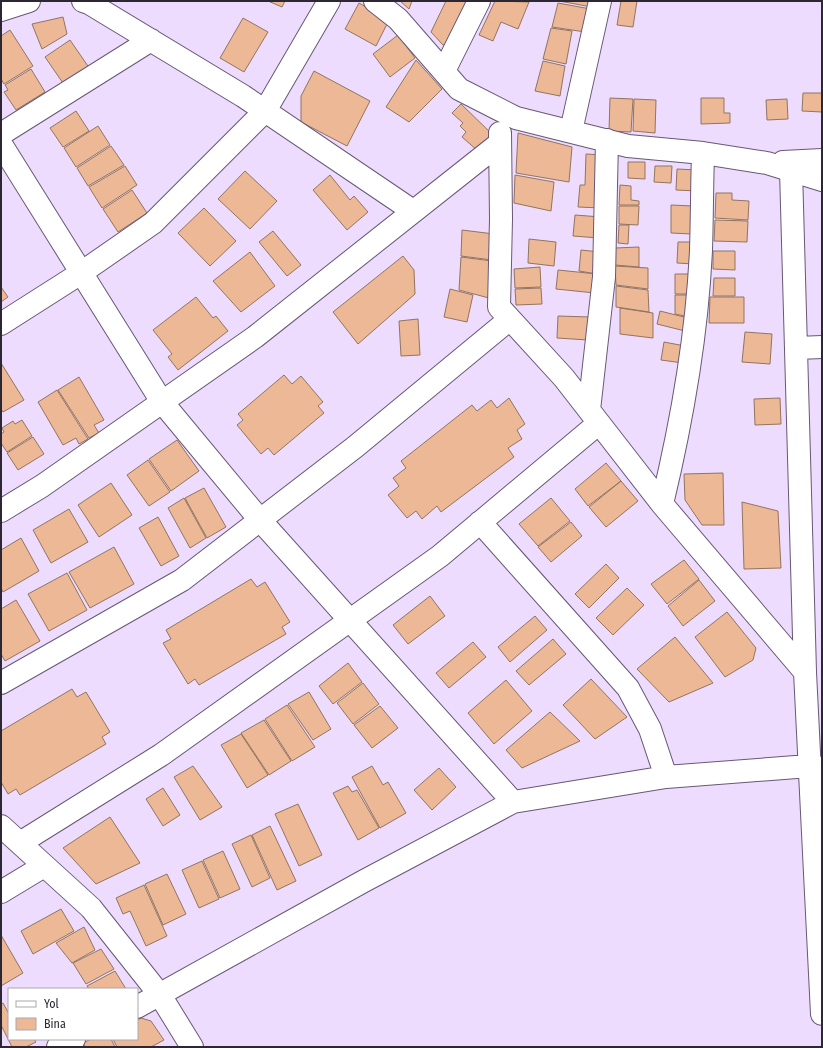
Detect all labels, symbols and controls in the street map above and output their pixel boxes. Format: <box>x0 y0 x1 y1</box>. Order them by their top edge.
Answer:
legend <box>8 988 138 1040</box>
text: Yol <box>44 997 59 1011</box>
text: Bina <box>44 1017 66 1031</box>

